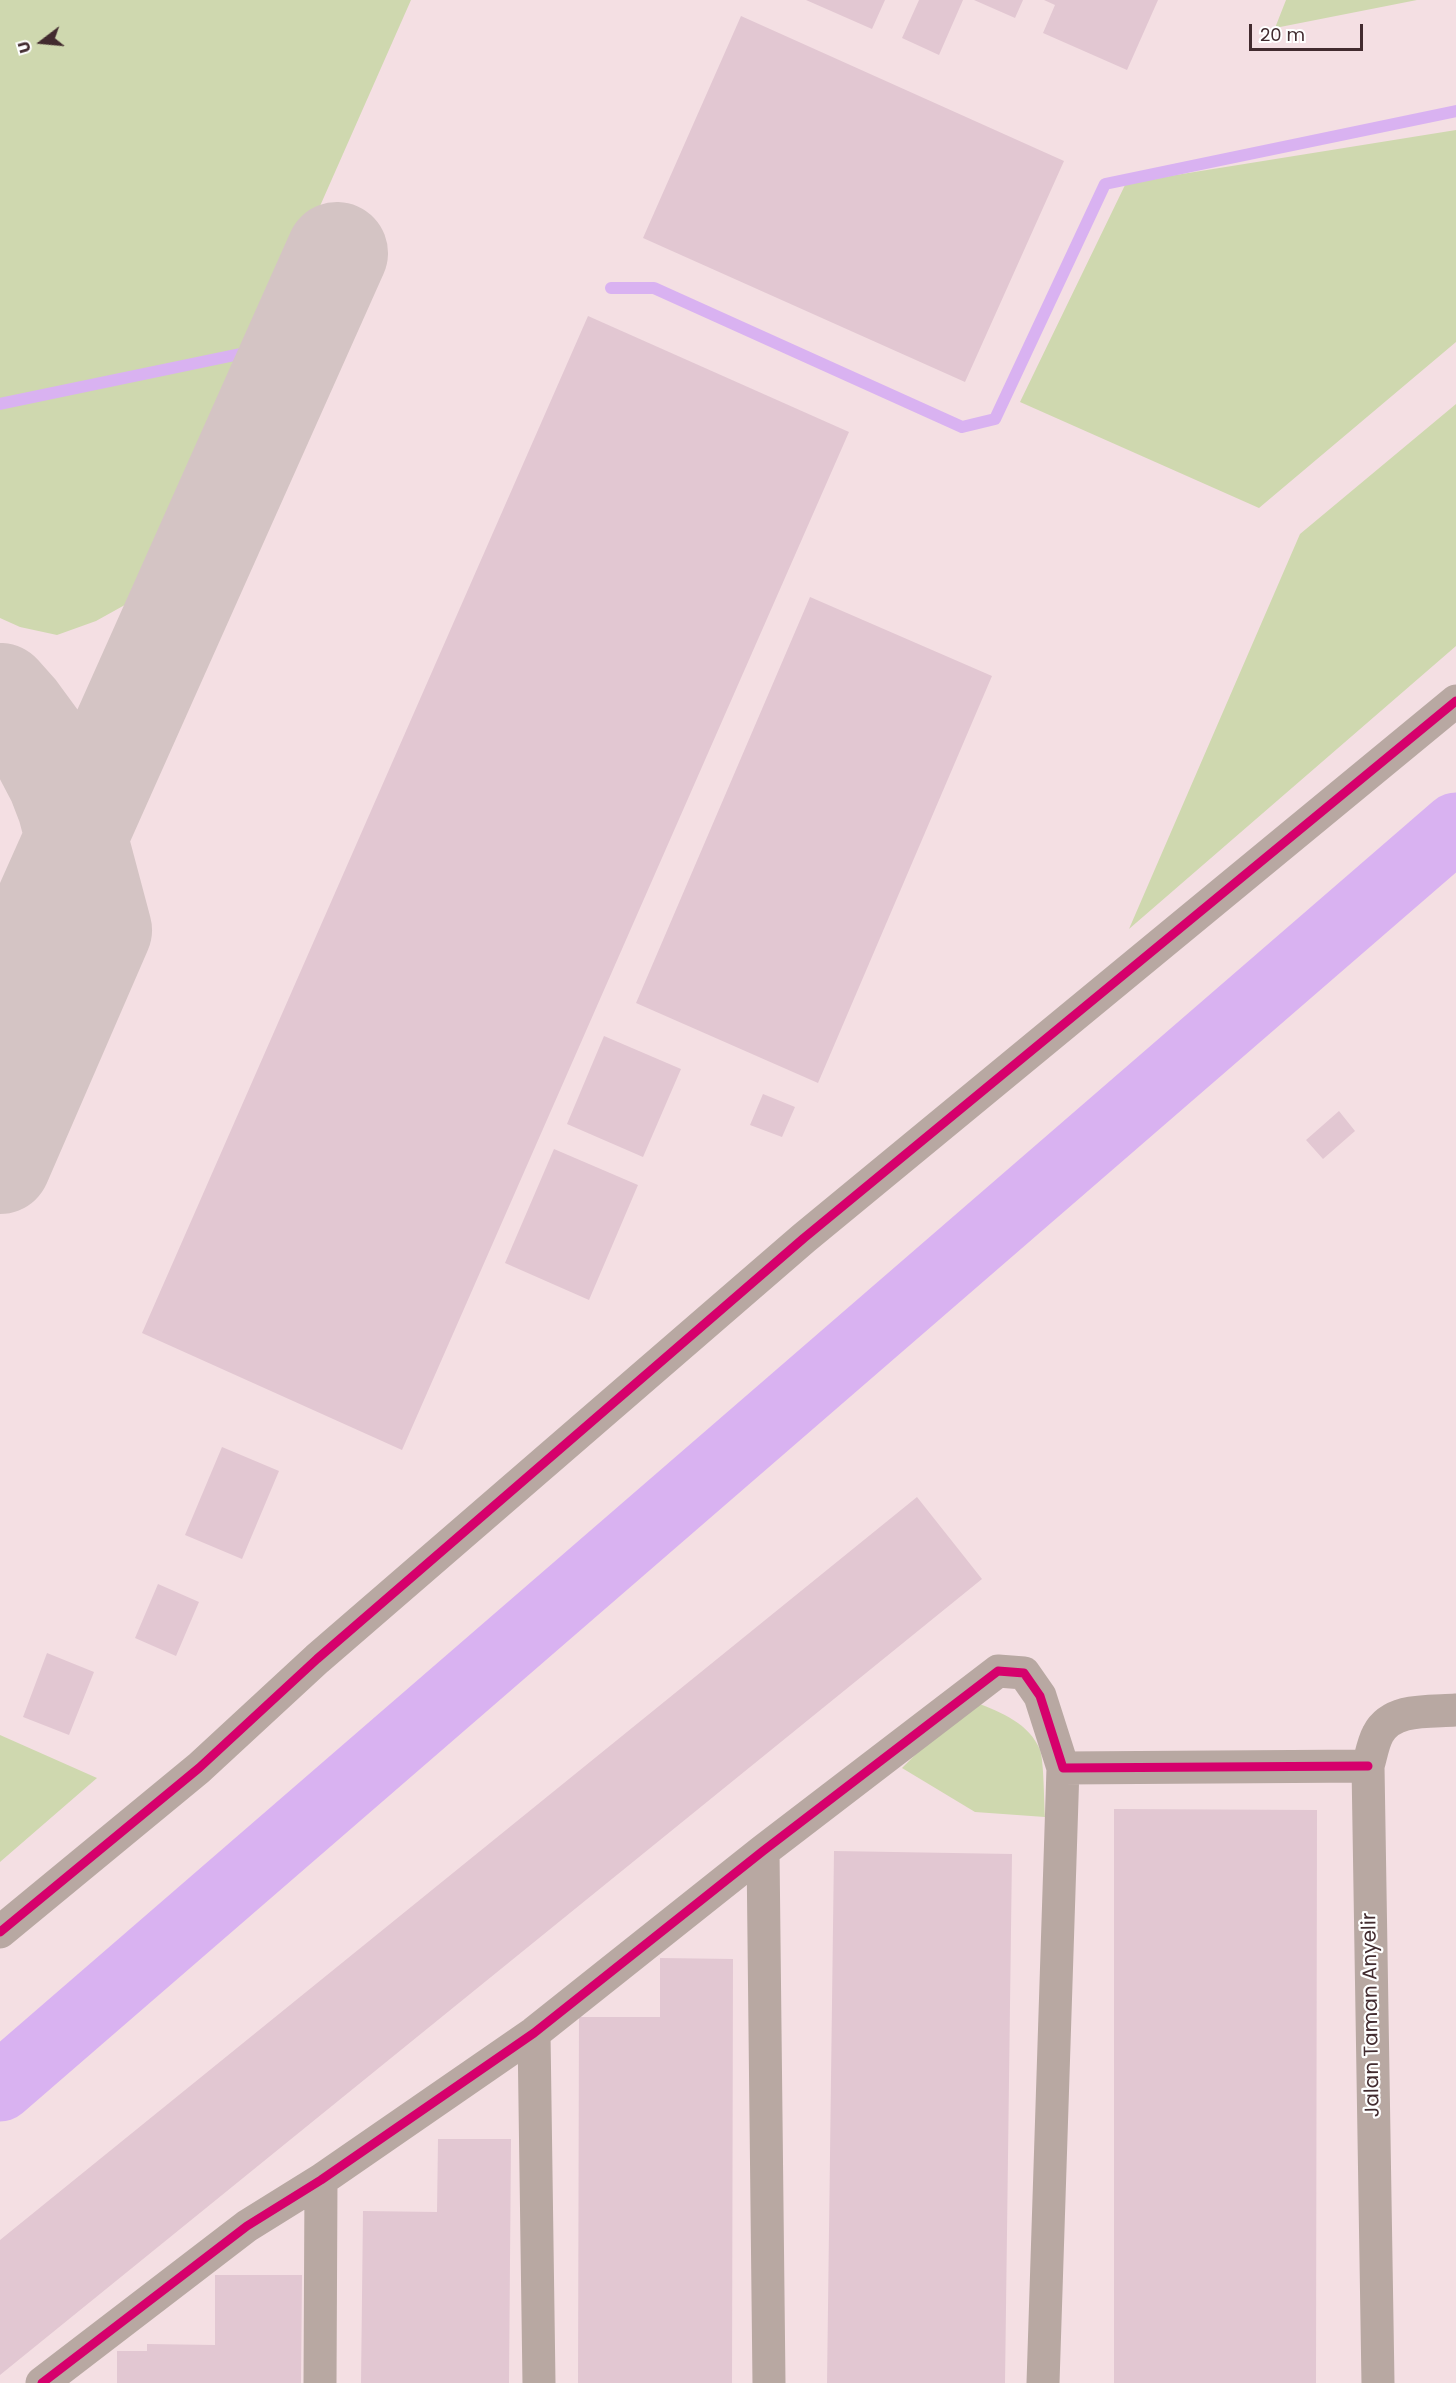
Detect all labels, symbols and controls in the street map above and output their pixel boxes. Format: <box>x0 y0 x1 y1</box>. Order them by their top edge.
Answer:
north arrow <box>12 12 72 72</box>
scale bar <box>1252 12 1366 50</box>
text: 20 m <box>1260 22 1305 47</box>
text: U <box>12 39 37 56</box>
street label: Jalan Taman Anyelir <box>1358 1913 1386 2117</box>

